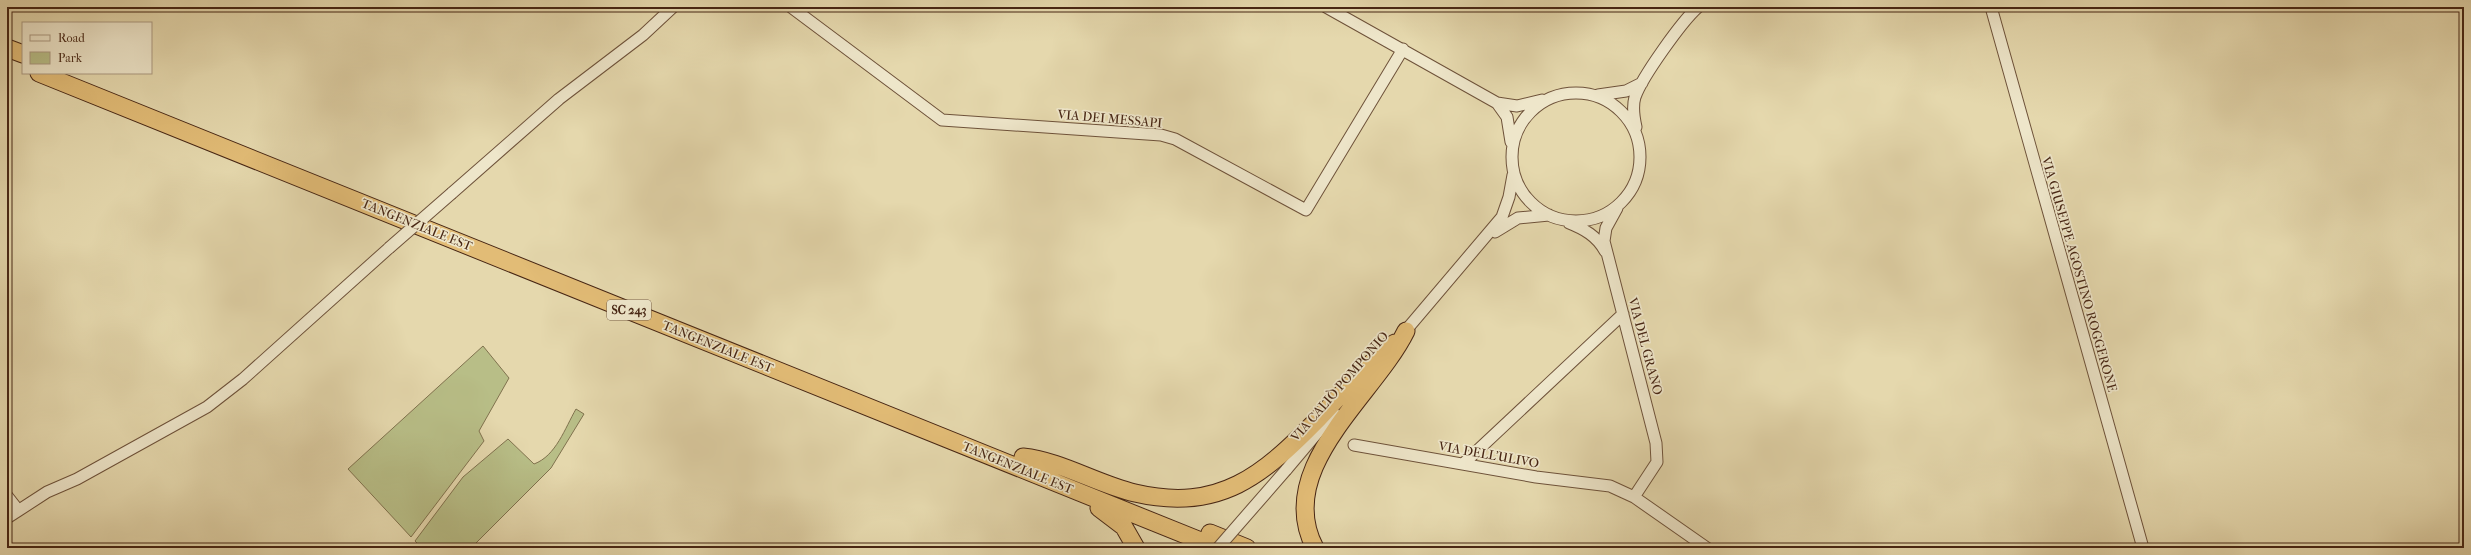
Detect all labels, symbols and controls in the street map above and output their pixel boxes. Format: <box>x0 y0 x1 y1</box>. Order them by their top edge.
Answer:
legend <box>22 22 152 74</box>
text: Road <box>58 31 85 45</box>
text: Park <box>58 51 83 65</box>
street label: VIA DEI MESSAPI <box>1056 106 1163 131</box>
street label: VIA GIUSEPPE AGOSTINO ROGGERONE <box>2038 154 2120 393</box>
street label: TANGENZIALE EST <box>359 195 474 254</box>
street label: VIA DEL GRANO <box>1625 295 1666 396</box>
road number: SC 243 <box>607 300 651 320</box>
street label: TANGENZIALE EST <box>660 317 775 376</box>
street label: VIA CALIÒ POMPONIO <box>1287 328 1391 445</box>
street label: TANGENZIALE EST <box>960 438 1075 497</box>
street label: VIA DELL'ULIVO <box>1437 438 1540 471</box>

